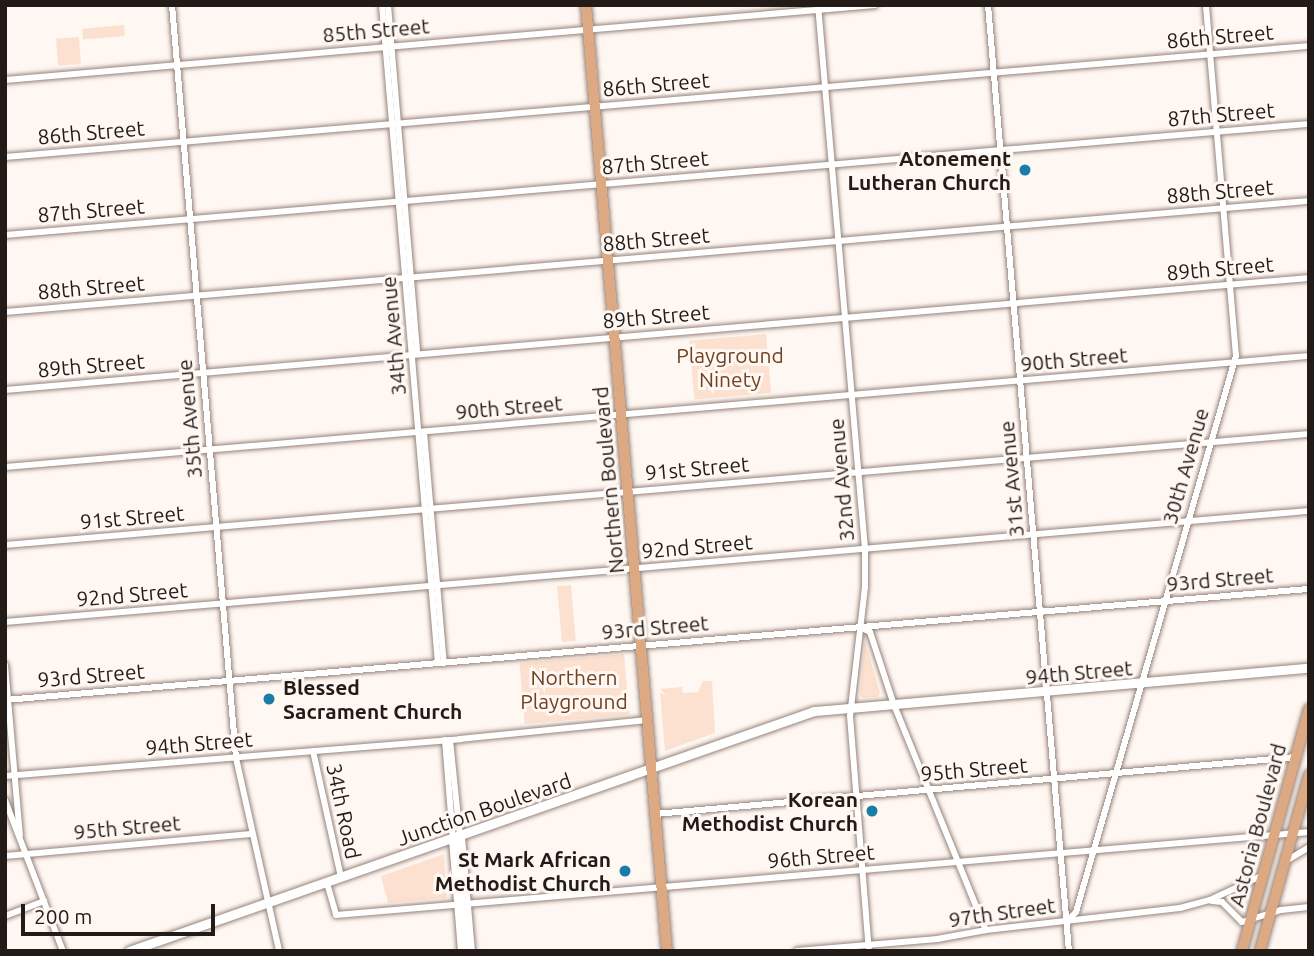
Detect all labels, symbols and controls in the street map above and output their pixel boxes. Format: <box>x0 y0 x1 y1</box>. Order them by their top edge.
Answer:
street label: 85th Street <box>321 13 431 47</box>
street label: 86th Street <box>1165 19 1275 53</box>
street label: 86th Street <box>601 67 711 101</box>
street label: 87th Street <box>1166 97 1276 131</box>
street label: 86th Street <box>36 115 146 149</box>
street label: 87th Street <box>600 145 710 179</box>
place label: Atonement Lutheran Church <box>848 145 1011 195</box>
marker: Atonement Lutheran Church <box>1017 162 1033 178</box>
street label: 88th Street <box>1165 174 1275 208</box>
street label: 87th Street <box>36 193 146 227</box>
street label: 88th Street <box>601 222 711 256</box>
street label: 89th Street <box>1165 251 1275 285</box>
street label: 88th Street <box>36 270 146 304</box>
street label: 34th Avenue <box>375 275 411 397</box>
street label: 89th Street <box>601 299 711 333</box>
park label: Playground Ninety <box>676 342 784 392</box>
street label: 90th Street <box>1019 342 1129 376</box>
street label: 89th Street <box>36 348 146 382</box>
street label: 35th Avenue <box>171 358 207 480</box>
street label: Northern Boulevard <box>587 385 629 575</box>
street label: 90th Street <box>454 390 564 424</box>
street label: 30th Avenue <box>1156 405 1214 527</box>
street label: 32nd Avenue <box>823 417 859 543</box>
street label: 31st Avenue <box>993 420 1029 538</box>
street label: 91st Street <box>644 451 750 485</box>
street label: 91st Street <box>79 500 185 534</box>
street label: 92nd Street <box>640 529 754 563</box>
street label: 93rd Street <box>1165 562 1275 596</box>
street label: 92nd Street <box>75 577 189 611</box>
street label: 93rd Street <box>600 610 710 644</box>
street label: 94th Street <box>1024 655 1134 689</box>
street label: 93rd Street <box>36 658 146 692</box>
park label: Northern Playground <box>520 664 628 714</box>
place label: Blessed Sacrament Church <box>283 674 462 724</box>
marker: Blessed Sacrament Church <box>261 691 277 707</box>
street label: 94th Street <box>144 726 254 760</box>
street label: Astoria Boulevard <box>1223 741 1291 909</box>
street label: 95th Street <box>919 752 1029 786</box>
street label: 34th Road <box>322 761 366 861</box>
street label: Junction Boulevard <box>394 767 574 851</box>
place label: Korean Methodist Church <box>682 786 858 836</box>
marker: Korean Methodist Church <box>864 803 880 819</box>
street label: 95th Street <box>72 810 182 844</box>
street label: 96th Street <box>766 839 876 873</box>
place label: St Mark African Methodist Church <box>435 846 611 896</box>
marker: St Mark African Methodist Church <box>617 863 633 879</box>
scale bar <box>24 890 219 934</box>
street label: 97th Street <box>947 892 1057 932</box>
text: 200 m <box>34 904 92 928</box>

